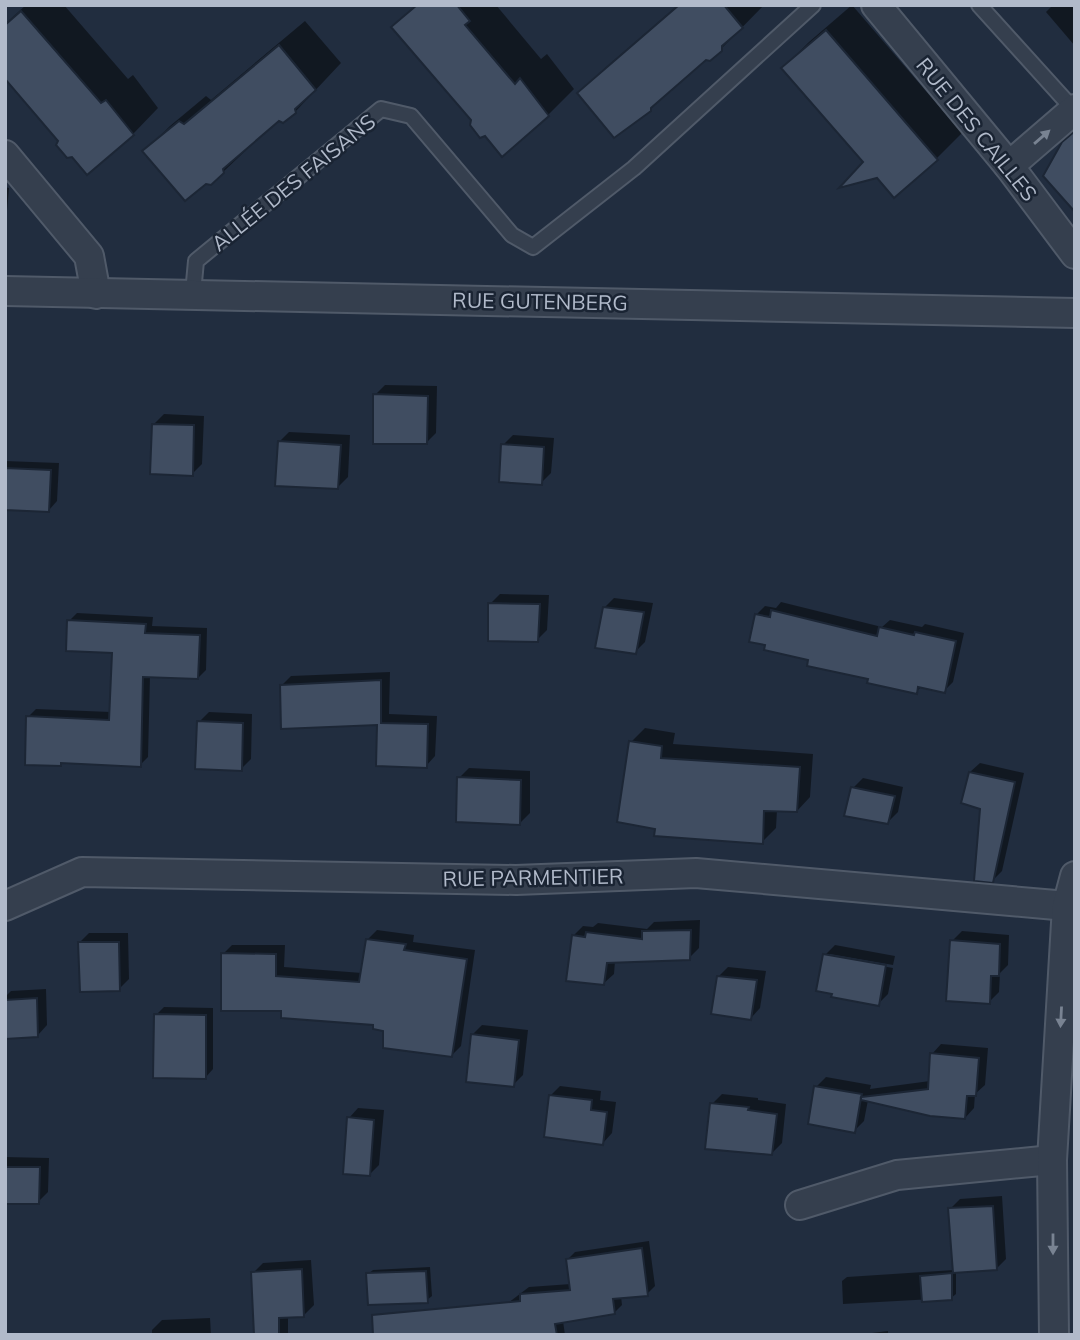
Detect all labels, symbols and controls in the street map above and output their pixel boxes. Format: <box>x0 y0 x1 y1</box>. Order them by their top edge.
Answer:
street label: RUE DES CAILLES <box>911 52 1043 206</box>
street label: ALLÉE DES FAISANS <box>206 108 380 256</box>
one-way arrow <box>1033 129 1051 145</box>
street label: RUE GUTENBERG <box>452 286 628 316</box>
street label: RUE PARMENTIER <box>442 862 624 892</box>
one-way arrow <box>1055 1006 1066 1028</box>
one-way arrow <box>1047 1233 1059 1255</box>

